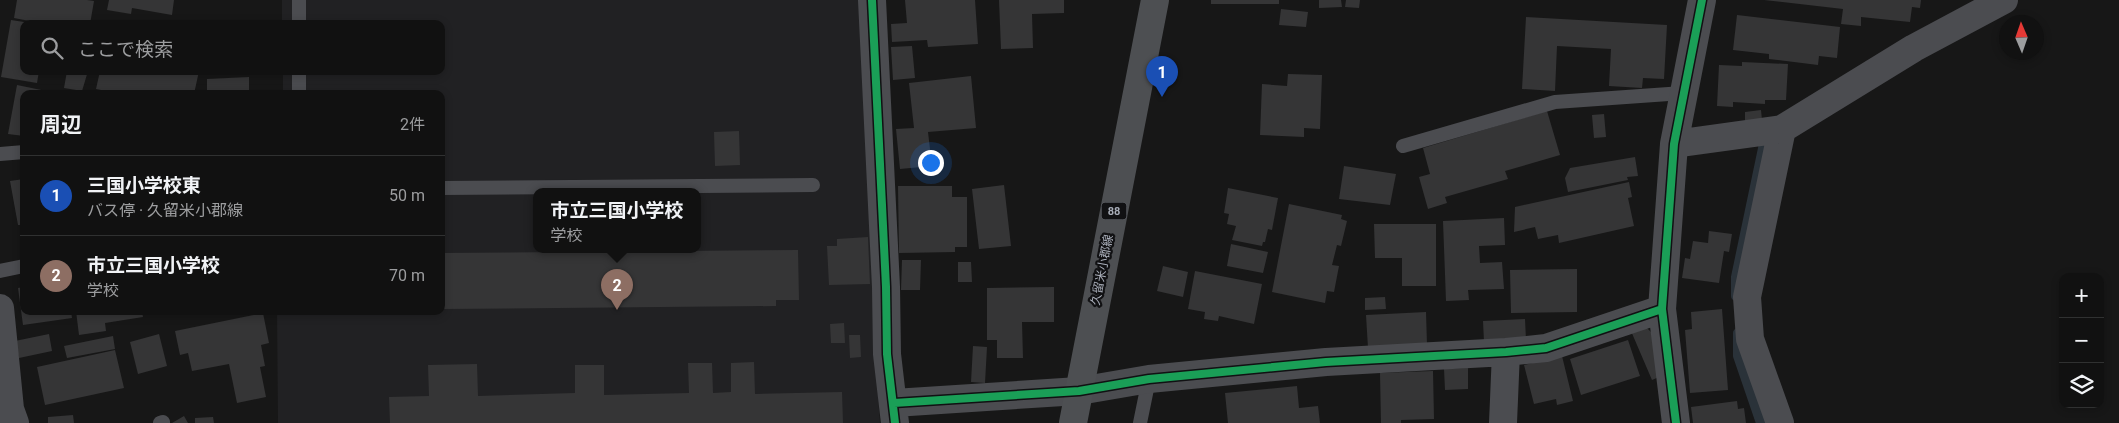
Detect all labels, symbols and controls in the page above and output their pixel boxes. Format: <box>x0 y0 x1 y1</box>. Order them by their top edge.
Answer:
north arrow <box>1999 15 2044 60</box>
search box <box>20 20 445 75</box>
icon: search <box>38 34 66 62</box>
text: ここで検索 <box>78 38 173 61</box>
pin: 1 <box>1146 56 1178 97</box>
text: 周辺 <box>40 113 82 137</box>
text: 2件 <box>400 115 425 134</box>
your location <box>918 150 944 176</box>
text: 三国小学校東 <box>87 174 201 197</box>
text: 1 <box>51 186 61 205</box>
text: 50 m <box>389 186 425 205</box>
popup <box>533 188 701 253</box>
text: 市立三国小学校 <box>550 199 684 222</box>
text: バス停 · 久留米小郡線 <box>87 201 243 220</box>
road number: 88 <box>1102 202 1126 220</box>
text: 学校 <box>550 226 583 245</box>
street label: 久留米小郡線 <box>1088 233 1116 307</box>
text: 市立三国小学校 <box>87 254 220 277</box>
text: 2 <box>51 266 61 285</box>
text: 70 m <box>389 266 425 285</box>
pin: 2 <box>601 269 633 310</box>
map controls <box>2059 273 2104 408</box>
button: + <box>2059 273 2104 318</box>
text: 学校 <box>87 281 119 300</box>
button: − <box>2059 318 2104 363</box>
button: layers <box>2059 363 2104 408</box>

